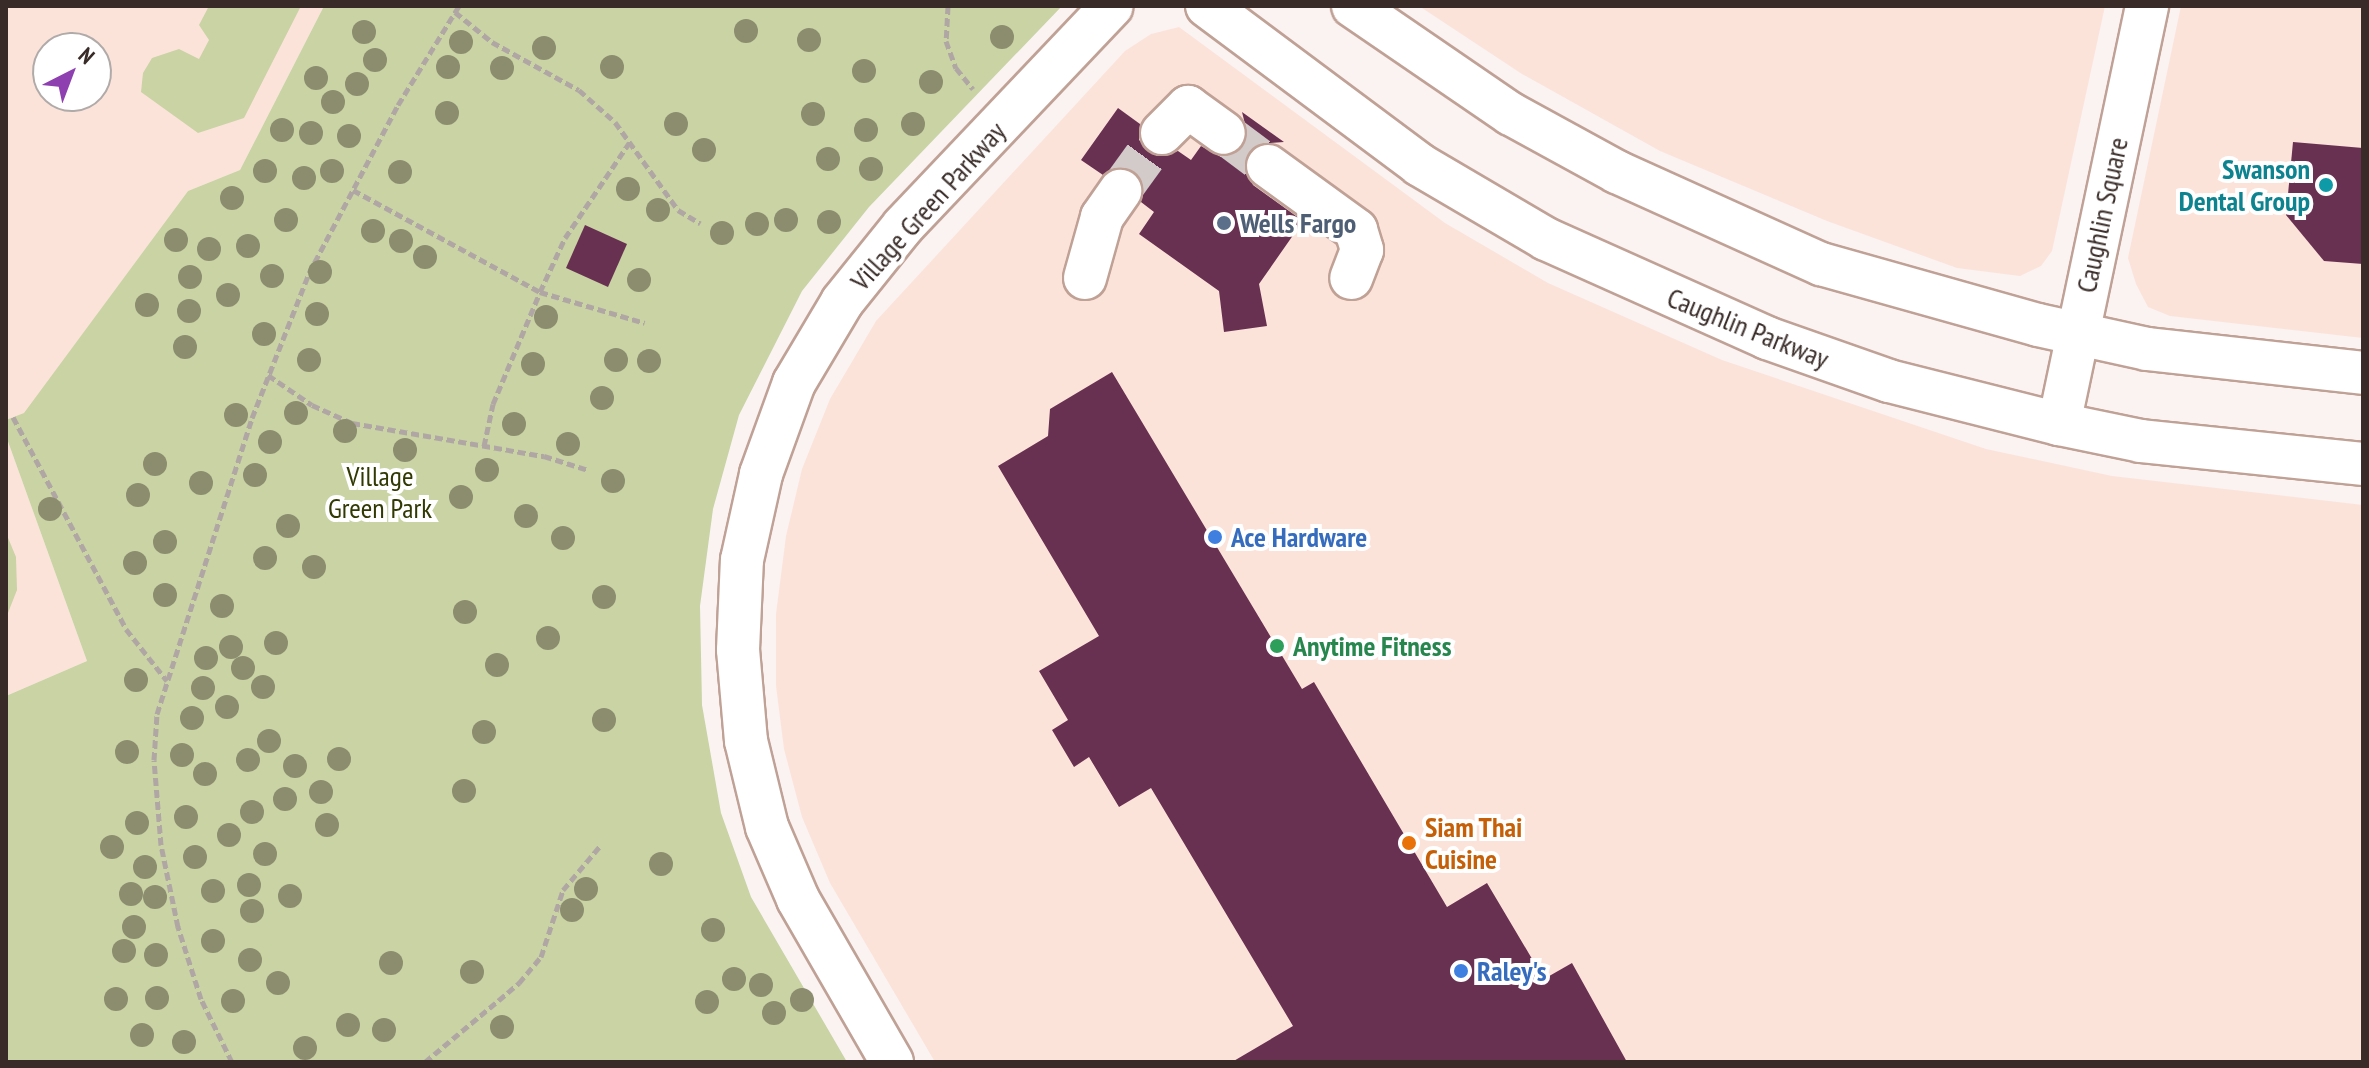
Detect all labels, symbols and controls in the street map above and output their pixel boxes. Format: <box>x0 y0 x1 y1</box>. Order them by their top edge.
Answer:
north arrow <box>32 32 112 112</box>
text: N <box>73 41 101 70</box>
street label: Village Green Parkway <box>843 115 1013 297</box>
street label: Caughlin Square <box>2069 134 2135 296</box>
place label: Swanson Dental Group <box>2178 152 2310 218</box>
marker: Swanson Dental Group <box>2317 176 2335 194</box>
place label: Wells Fargo <box>1240 206 1356 240</box>
marker: Wells Fargo <box>1215 214 1233 232</box>
street label: Caughlin Parkway <box>1662 280 1834 376</box>
park label: Village Green Park <box>328 459 432 525</box>
place label: Ace Hardware <box>1231 520 1367 554</box>
marker: Ace Hardware <box>1206 528 1224 546</box>
place label: Anytime Fitness <box>1293 629 1451 663</box>
marker: Anytime Fitness <box>1268 637 1286 655</box>
place label: Siam Thai Cuisine <box>1425 810 1523 876</box>
marker: Siam Thai Cuisine <box>1400 834 1418 852</box>
place label: Raley's <box>1477 954 1546 988</box>
marker: Raley's <box>1452 962 1470 980</box>

